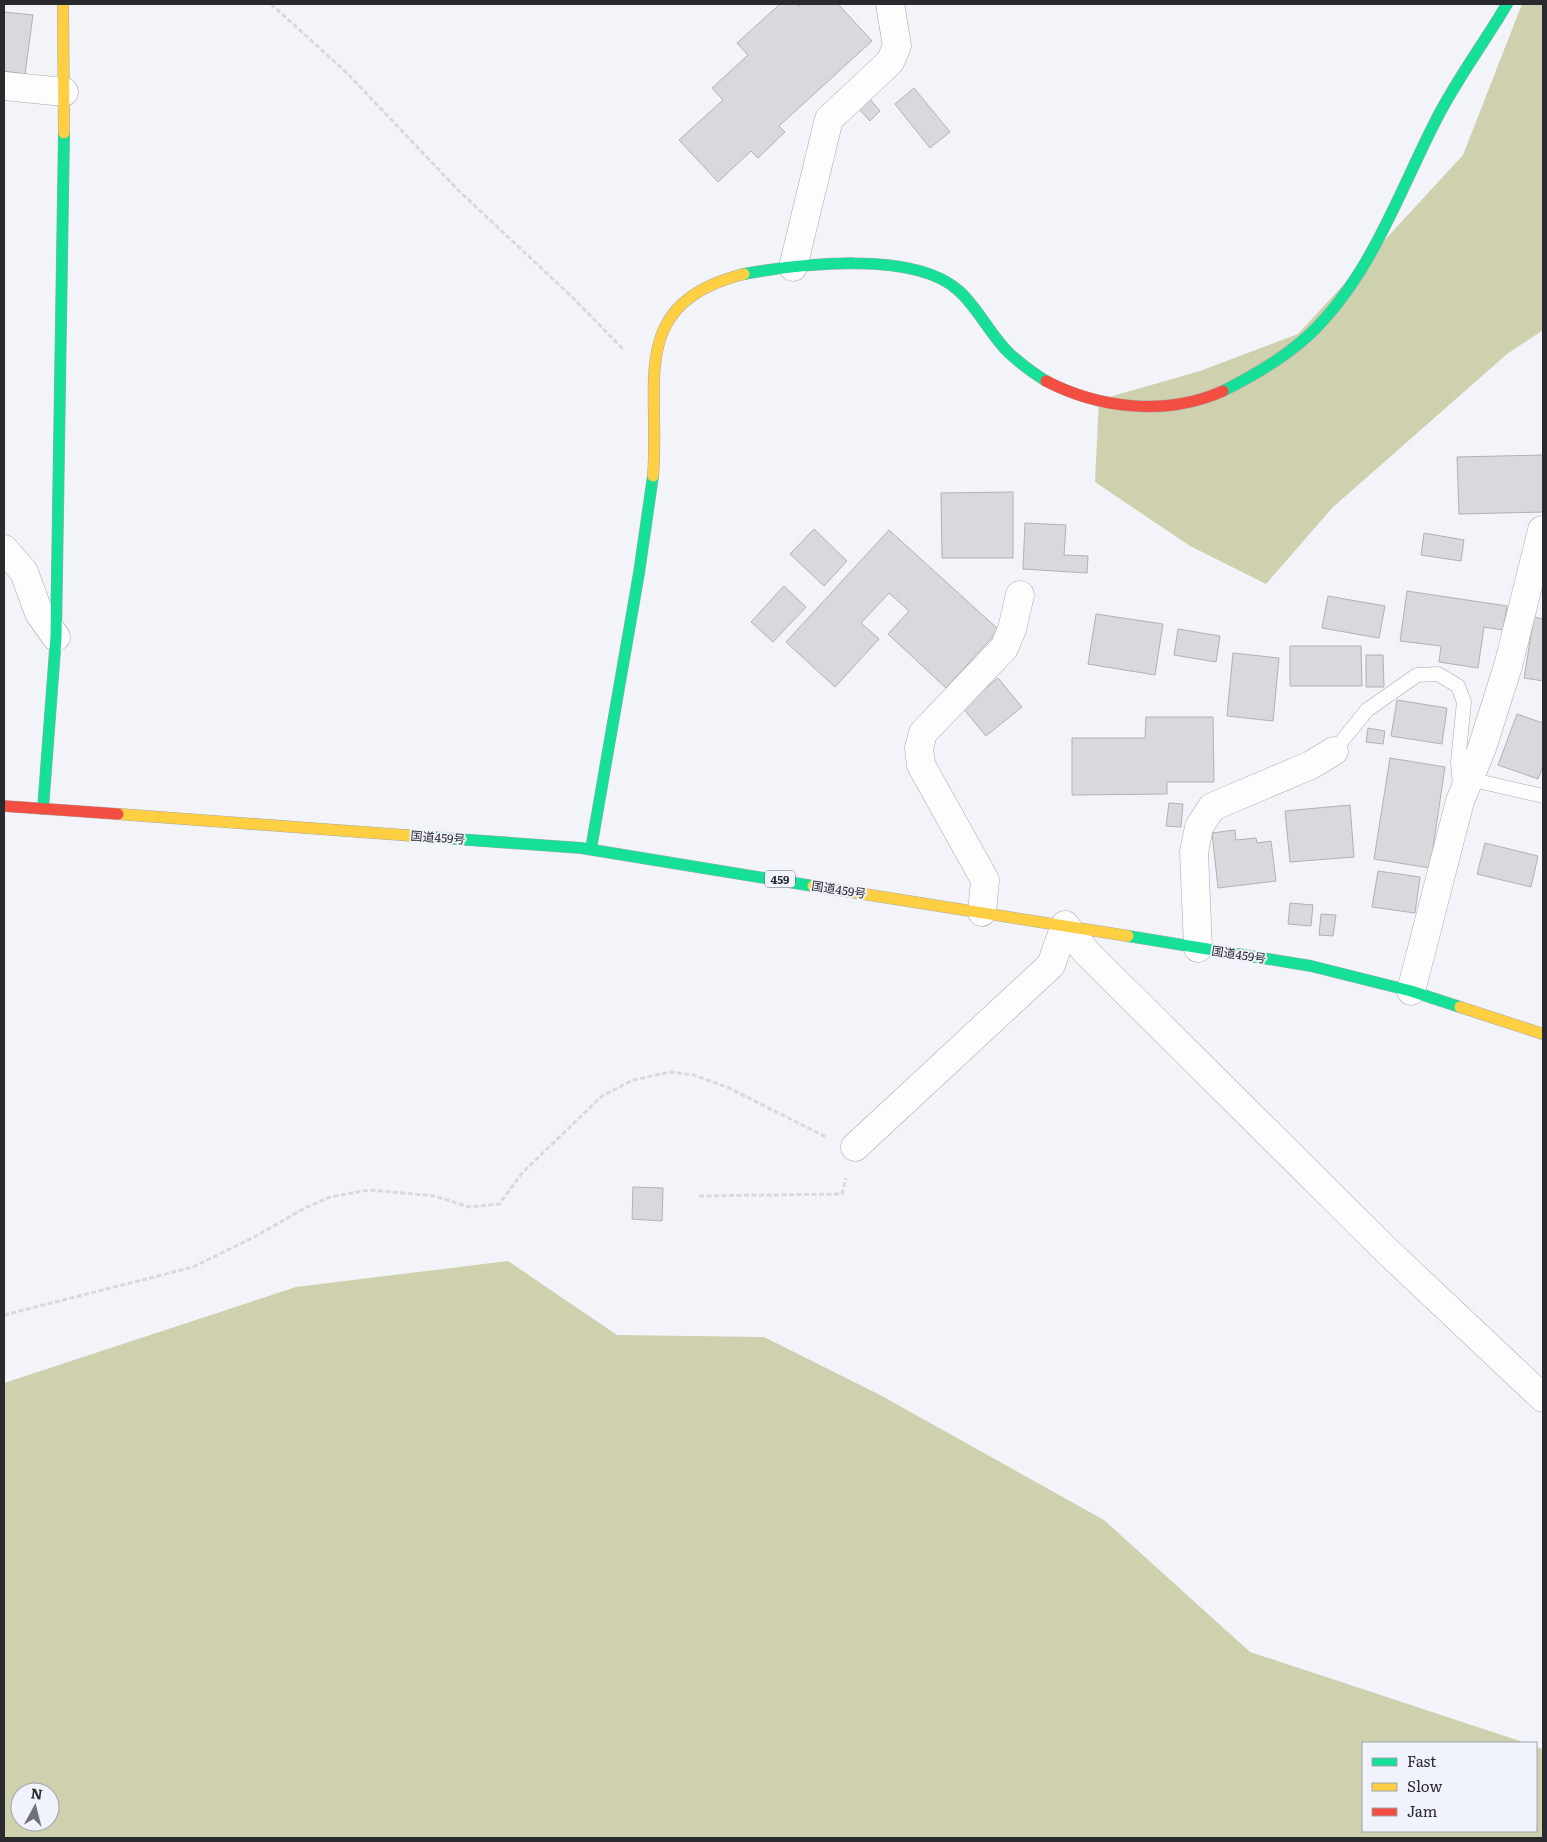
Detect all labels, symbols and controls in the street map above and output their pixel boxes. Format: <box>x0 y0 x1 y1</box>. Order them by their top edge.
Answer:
street label: 国道459号 <box>410 826 466 848</box>
road number: 459 <box>765 871 795 888</box>
street label: 国道459号 <box>810 876 868 902</box>
street label: 国道459号 <box>1210 941 1268 967</box>
legend <box>1362 1742 1537 1832</box>
text: Fast <box>1407 1749 1436 1772</box>
text: Slow <box>1407 1774 1442 1797</box>
north arrow <box>10 1782 60 1832</box>
text: N <box>30 1782 44 1804</box>
text: Jam <box>1407 1799 1438 1822</box>

